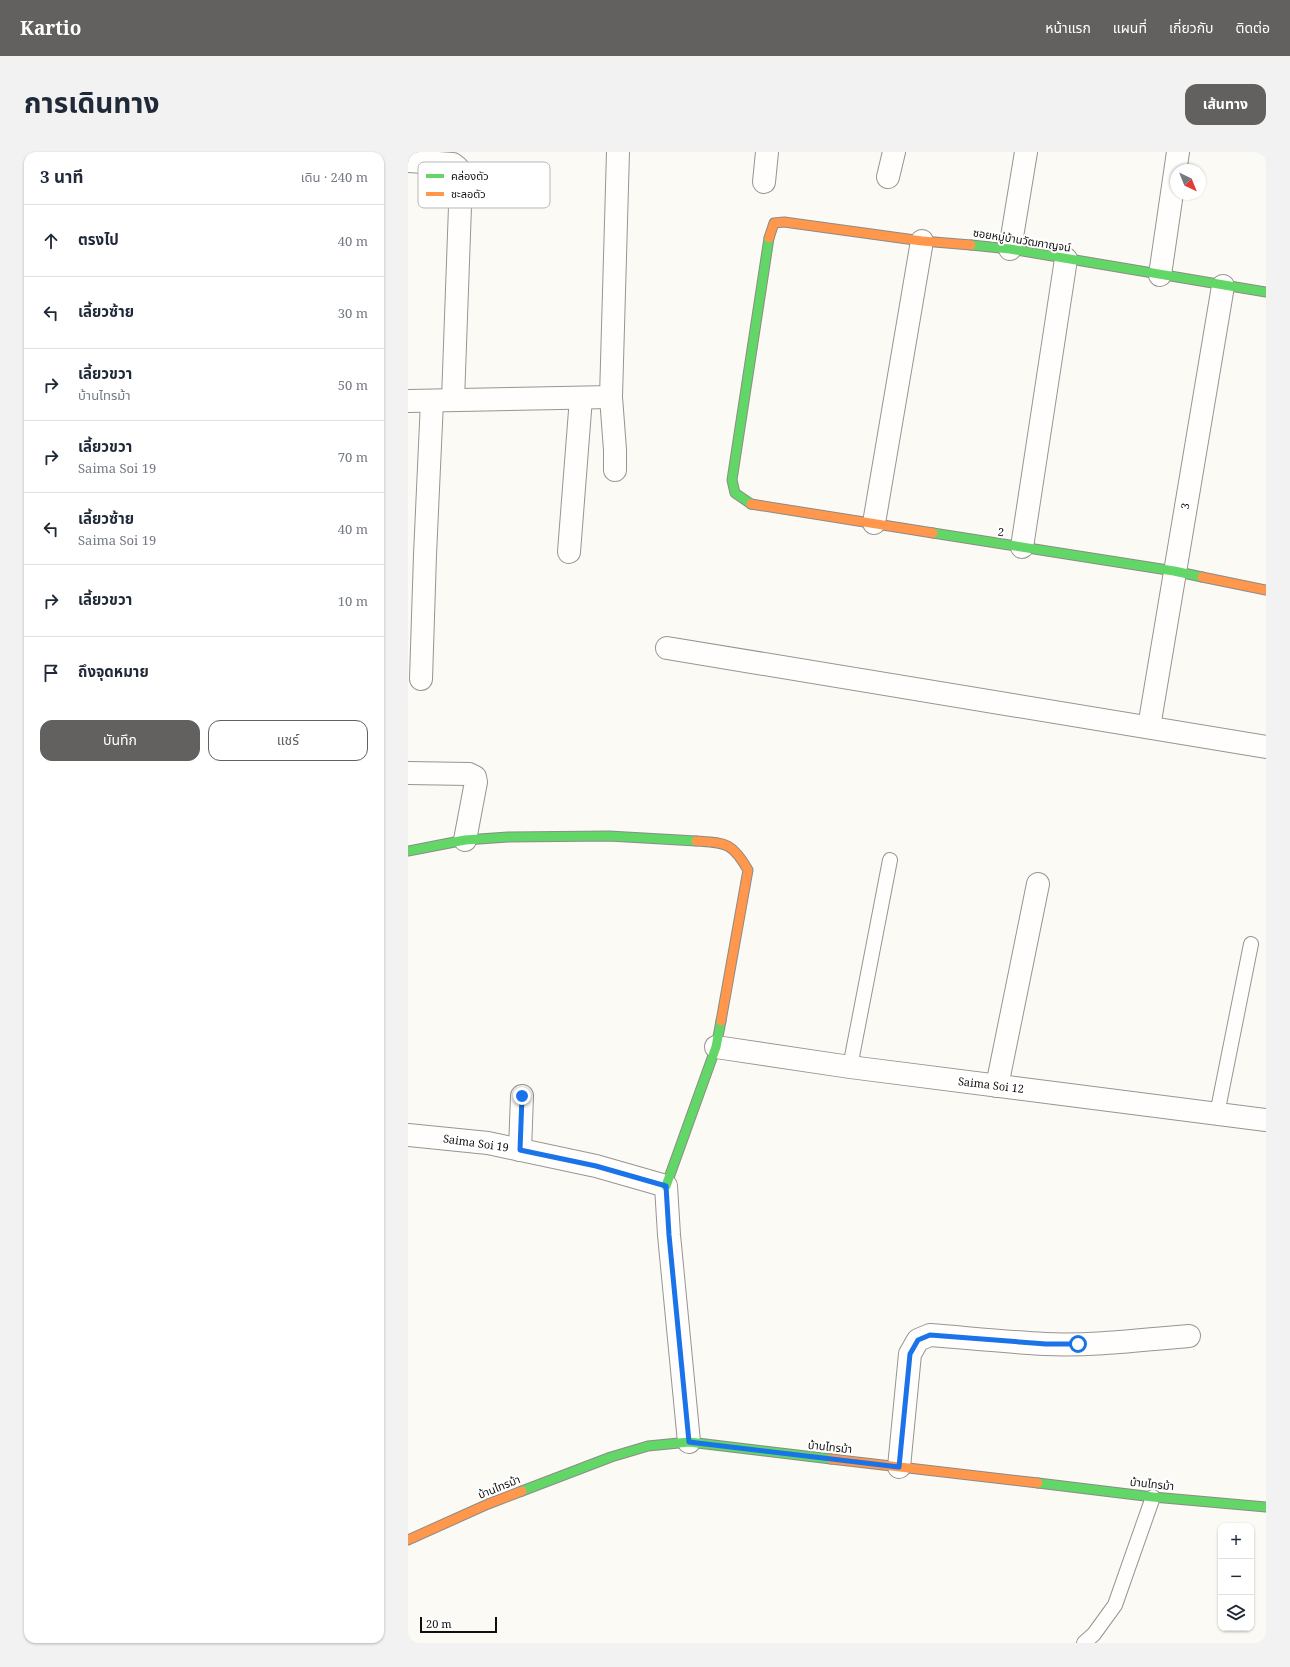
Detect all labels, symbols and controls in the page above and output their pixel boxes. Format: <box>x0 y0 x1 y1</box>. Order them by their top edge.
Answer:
text: Kartio <box>20 15 81 41</box>
text: หน้าแรก <box>1045 18 1091 37</box>
text: แผนที่ <box>1113 18 1147 37</box>
text: เกี่ยวกับ <box>1169 18 1214 37</box>
text: ติดต่อ <box>1236 18 1270 37</box>
text: การเดินทาง <box>24 83 159 121</box>
button: เส้นทาง <box>1185 84 1266 125</box>
legend <box>418 162 550 208</box>
north arrow <box>1170 164 1206 200</box>
text: 3 นาที <box>40 165 83 188</box>
text: เดิน · 240 m <box>301 168 368 186</box>
text: คล่องตัว <box>451 168 489 183</box>
text: ชะลอตัว <box>451 186 486 201</box>
street label: ซอยหมู่บ้านวัฒกาญจน์ <box>972 224 1072 255</box>
text: ตรงไป <box>78 229 119 249</box>
icon: ahead <box>40 230 62 252</box>
text: 40 m <box>338 232 368 250</box>
text: เลี้ยวซ้าย <box>78 301 134 321</box>
icon: left <box>40 302 62 324</box>
text: 30 m <box>338 304 368 322</box>
text: เลี้ยวขวา <box>78 363 132 383</box>
icon: right <box>40 374 62 396</box>
text: 50 m <box>338 376 368 394</box>
text: บ้านไทรม้า <box>78 386 131 404</box>
text: เลี้ยวขวา <box>78 436 132 456</box>
icon: right <box>40 446 62 468</box>
text: 70 m <box>338 448 368 466</box>
text: Saima Soi 19 <box>78 459 156 477</box>
street label: 3 <box>1177 502 1192 510</box>
text: เลี้ยวซ้าย <box>78 508 134 528</box>
icon: left <box>40 518 62 540</box>
text: 40 m <box>338 520 368 538</box>
street label: 2 <box>997 524 1005 539</box>
text: Saima Soi 19 <box>78 531 156 549</box>
text: เลี้ยวขวา <box>78 589 132 609</box>
icon: right <box>40 590 62 612</box>
text: 10 m <box>338 592 368 610</box>
text: ถึงจุดหมาย <box>78 661 149 681</box>
icon: arrive <box>40 662 62 684</box>
button: บันทึก <box>40 720 200 761</box>
button: แชร์ <box>208 720 368 761</box>
street label: Saima Soi 12 <box>957 1073 1025 1096</box>
route end <box>513 1087 531 1105</box>
street label: Saima Soi 19 <box>442 1130 510 1155</box>
route start <box>1069 1335 1087 1353</box>
street label: บ้านไทรม้า <box>807 1437 853 1456</box>
street label: บ้านไทรม้า <box>475 1471 522 1502</box>
street label: บ้านไทรม้า <box>1129 1474 1175 1493</box>
map controls <box>1218 1523 1254 1631</box>
button: + <box>1218 1523 1254 1559</box>
button: − <box>1218 1559 1254 1595</box>
button: layers <box>1218 1595 1254 1631</box>
scale bar <box>420 1615 497 1634</box>
text: 20 m <box>426 1616 452 1631</box>

